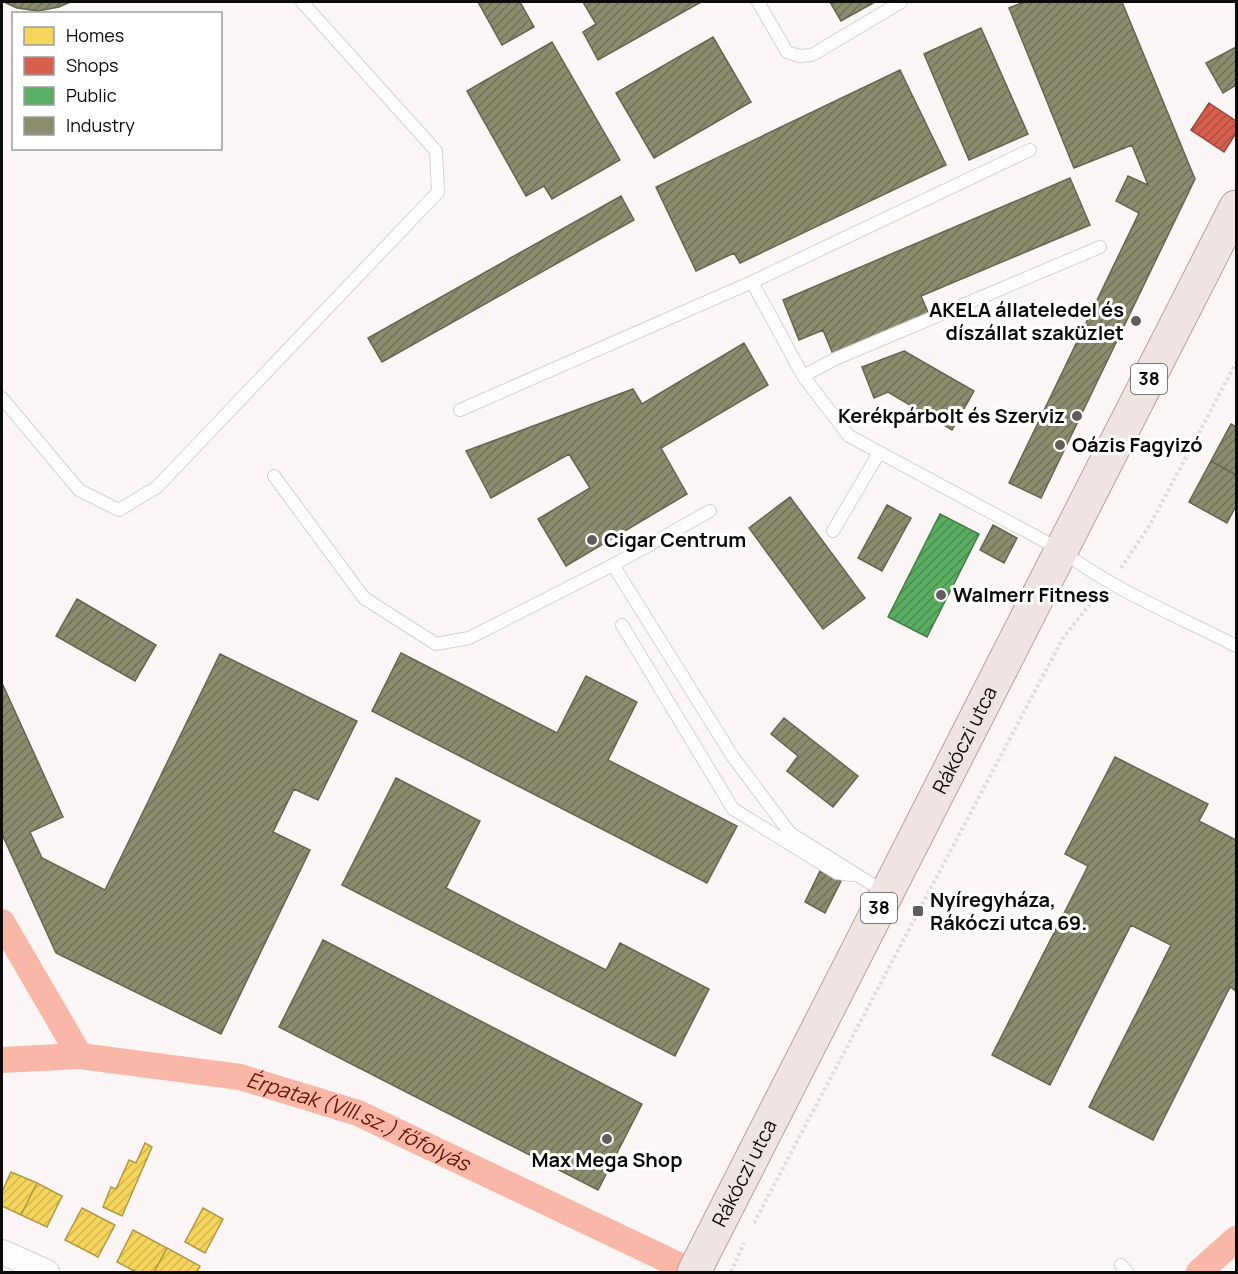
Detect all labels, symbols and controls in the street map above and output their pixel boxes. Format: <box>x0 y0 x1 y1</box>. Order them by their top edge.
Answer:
legend <box>12 12 222 150</box>
text: Homes <box>66 23 124 47</box>
text: Shops <box>66 53 118 77</box>
text: Public <box>66 83 117 107</box>
text: Industry <box>66 113 135 137</box>
place label: AKELA állateledel és díszállat szaküzlet <box>929 296 1124 346</box>
marker: AKELA állateledel és díszállat szaküzlet <box>1129 314 1143 328</box>
road number: 38 <box>1131 364 1167 394</box>
place label: Kerékpárbolt és Szerviz <box>838 402 1065 429</box>
marker: Kerékpárbolt és Szerviz <box>1070 409 1084 423</box>
place label: Oázis Fagyizó <box>1072 431 1203 458</box>
marker: Oázis Fagyizó <box>1053 438 1067 452</box>
place label: Cigar Centrum <box>604 526 746 553</box>
marker: Cigar Centrum <box>585 533 599 547</box>
place label: Walmerr Fitness <box>953 581 1110 608</box>
marker: Walmerr Fitness <box>934 588 948 602</box>
street label: Rákóczi utca <box>926 681 1003 798</box>
place label: Nyíregyháza, Rákóczi utca 69. <box>930 886 1087 936</box>
road number: 38 <box>861 893 897 923</box>
marker: Nyíregyháza, Rákóczi utca 69. <box>911 904 925 918</box>
water label: Érpatak (VIII.sz.) főfolyás <box>243 1065 477 1178</box>
street label: Rákóczi utca <box>705 1114 783 1231</box>
marker: Max Mega Shop <box>600 1132 614 1146</box>
place label: Max Mega Shop <box>531 1146 683 1173</box>

